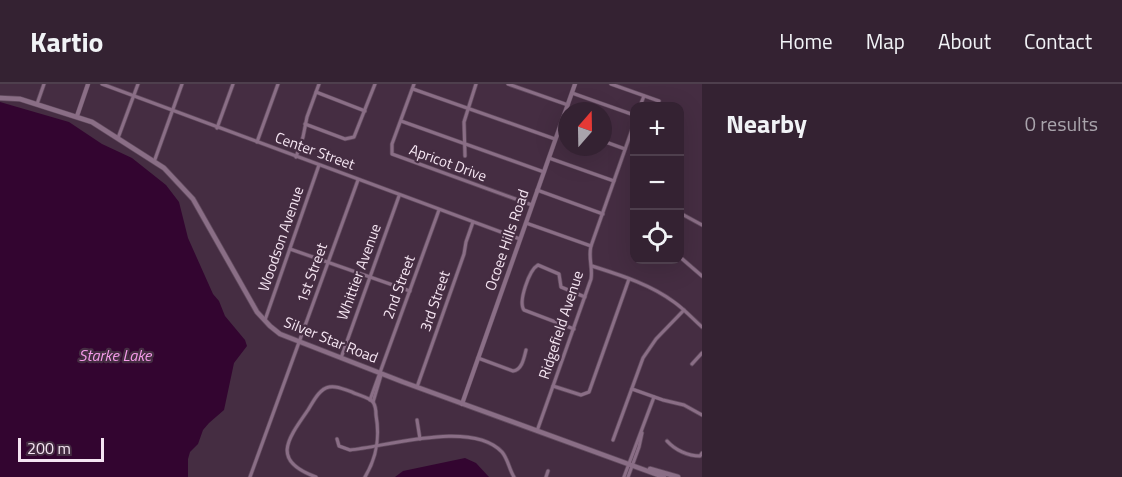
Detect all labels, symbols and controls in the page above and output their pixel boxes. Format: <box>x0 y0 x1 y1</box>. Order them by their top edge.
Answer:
text: Kartio <box>30 20 104 63</box>
text: Home <box>779 25 833 57</box>
text: Map <box>866 25 905 57</box>
text: About <box>938 25 991 57</box>
text: Contact <box>1024 25 1092 57</box>
north arrow <box>558 102 612 156</box>
map controls <box>630 102 684 264</box>
button: + <box>630 102 684 156</box>
text: Nearby <box>726 104 807 143</box>
text: 0 results <box>1025 108 1098 139</box>
street label: Center Street <box>272 125 359 176</box>
street label: Apricot Drive <box>406 138 490 187</box>
button: − <box>630 156 684 210</box>
street label: Woodson Avenue <box>252 183 309 295</box>
street label: Ocoee Hills Road <box>478 186 535 294</box>
button: locate <box>630 210 684 264</box>
street label: Whittier Avenue <box>330 220 387 323</box>
street label: 1st Street <box>290 239 333 306</box>
street label: 2nd Street <box>376 251 421 322</box>
street label: 3rd Street <box>413 266 456 335</box>
street label: Ridgefield Avenue <box>532 267 589 382</box>
street label: Silver Star Road <box>281 310 382 369</box>
water label: Starke Lake <box>79 343 153 367</box>
scale bar <box>18 435 104 462</box>
text: 200 m <box>27 436 71 460</box>

